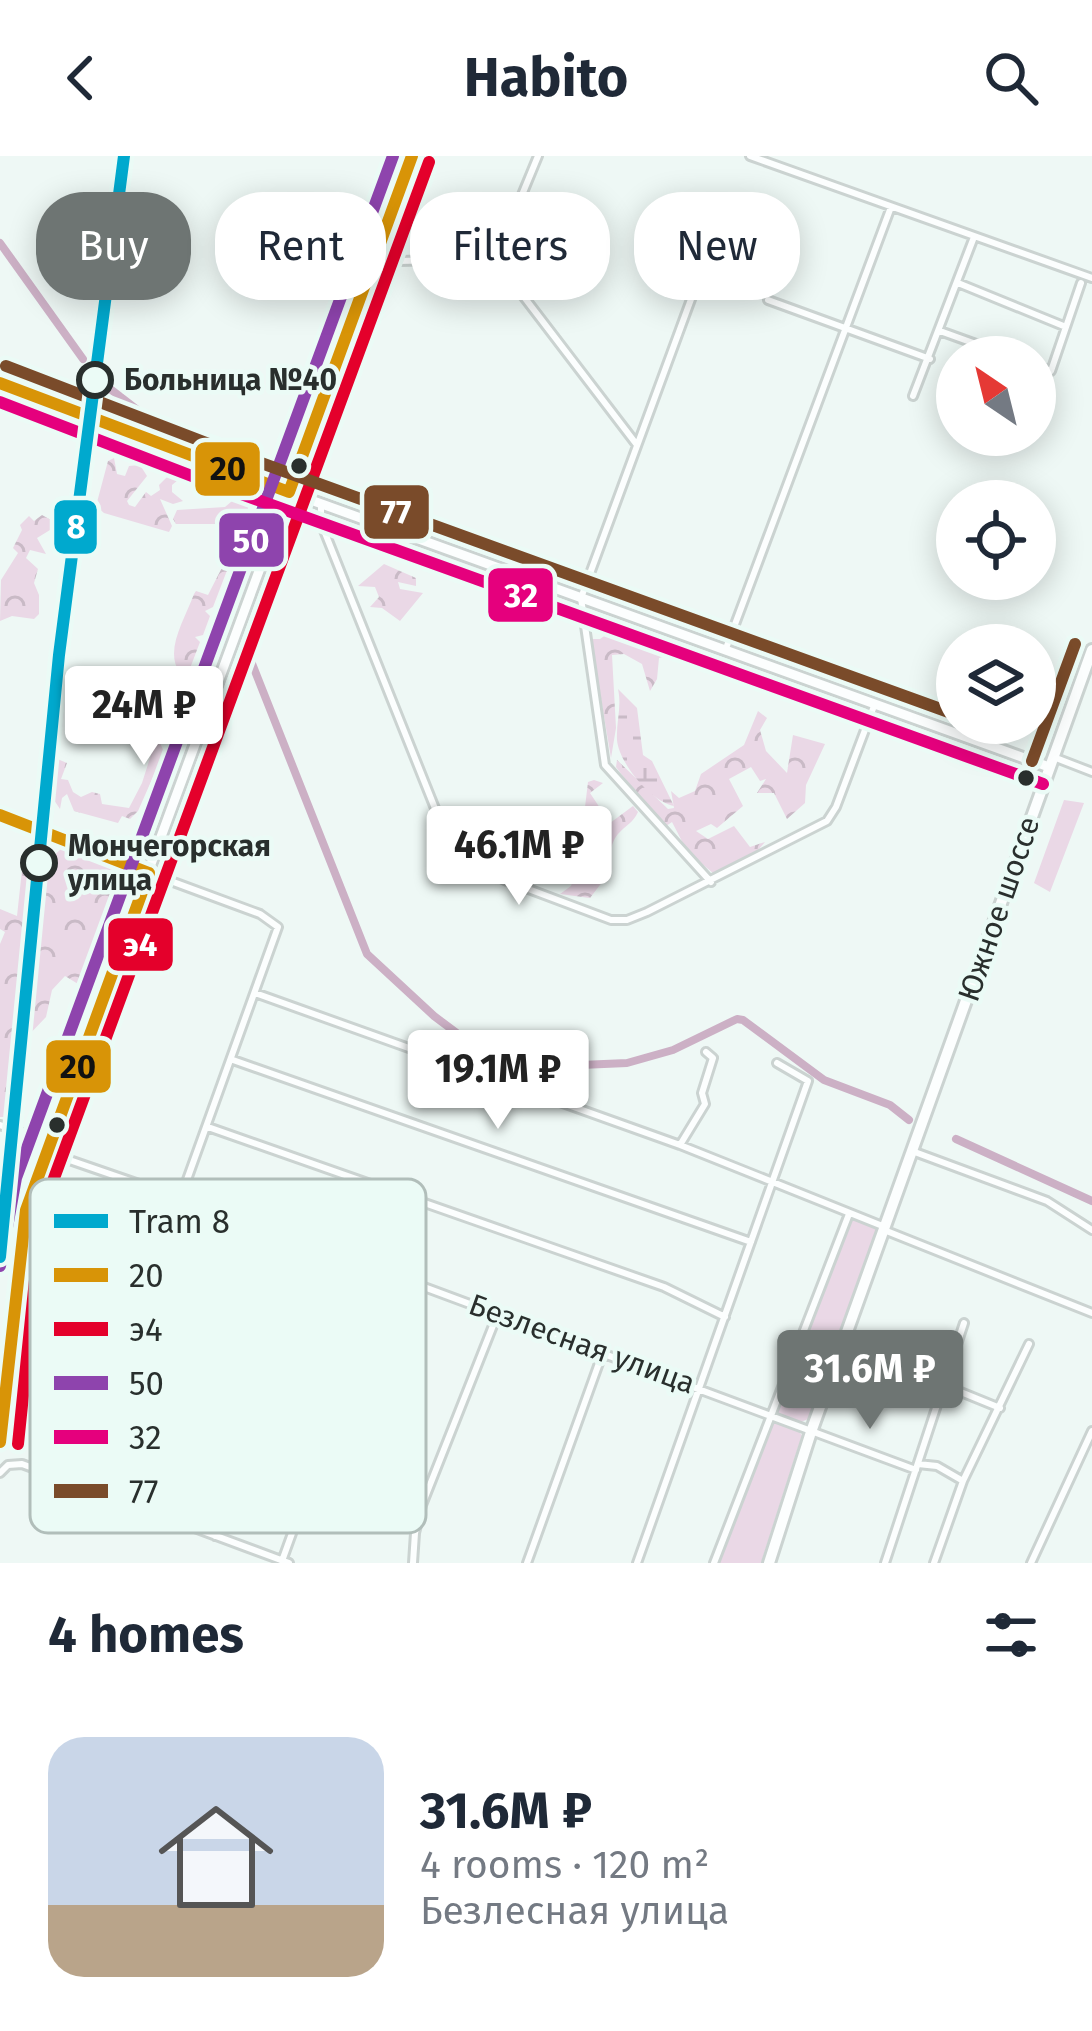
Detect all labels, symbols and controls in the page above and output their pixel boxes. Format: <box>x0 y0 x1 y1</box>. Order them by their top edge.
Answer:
icon: back <box>48 45 114 111</box>
icon: search <box>978 45 1044 111</box>
text: Habito <box>464 46 628 110</box>
chip: Buy <box>36 192 191 300</box>
chip: Rent <box>215 192 386 300</box>
chip: Filters <box>410 192 610 300</box>
chip: New <box>634 192 800 300</box>
north arrow <box>936 336 1056 456</box>
map controls <box>936 336 1056 744</box>
place label: Больница №40 <box>124 362 337 398</box>
marker: Больница №40 <box>78 363 112 397</box>
line badge: 20 <box>193 440 262 498</box>
text: 20 <box>210 449 246 489</box>
unlabelled marker <box>288 455 310 477</box>
button: locate <box>936 480 1056 600</box>
line badge: 77 <box>362 483 431 541</box>
text: 77 <box>381 492 411 532</box>
line badge: 8 <box>52 498 99 556</box>
text: 8 <box>66 507 86 547</box>
line badge: 50 <box>217 511 286 569</box>
text: 50 <box>233 521 270 561</box>
line badge: 32 <box>486 566 555 624</box>
text: 32 <box>503 576 538 616</box>
button: layers <box>936 624 1056 744</box>
pin: 24M ₽ <box>60 666 228 768</box>
text: 24M ₽ <box>92 682 196 728</box>
unlabelled marker <box>1015 767 1037 789</box>
pin: 46.1M ₽ <box>408 806 630 908</box>
street label: Южное шоссе <box>951 812 1047 1006</box>
text: 46.1M ₽ <box>454 822 584 868</box>
place label: Мончегорская улица <box>67 828 271 898</box>
marker: Мончегорская улица <box>22 846 56 880</box>
line badge: э4 <box>106 916 175 973</box>
text: э4 <box>123 925 157 965</box>
pin: 19.1M ₽ <box>387 1030 609 1132</box>
line badge: 20 <box>44 1038 113 1095</box>
text: 19.1M ₽ <box>435 1046 561 1092</box>
text: 20 <box>60 1047 96 1087</box>
unlabelled marker <box>46 1114 68 1136</box>
legend <box>30 1179 426 1533</box>
text: Tram 8 <box>129 1202 230 1242</box>
text: 20 <box>129 1256 164 1296</box>
street label: Безлесная улица <box>464 1286 700 1402</box>
text: э4 <box>129 1310 163 1350</box>
pin: 31.6M ₽ <box>759 1330 981 1432</box>
text: 31.6M ₽ <box>804 1346 936 1392</box>
text: 50 <box>129 1364 164 1404</box>
text: 32 <box>129 1418 161 1458</box>
text: 77 <box>129 1472 158 1512</box>
icon: filters <box>978 1602 1044 1668</box>
text: 4 homes <box>48 1604 244 1666</box>
text: 31.6M ₽ <box>420 1780 592 1842</box>
icon: home <box>144 1785 288 1929</box>
text: 4 rooms · 120 m² <box>420 1842 709 1888</box>
text: Безлесная улица <box>420 1888 729 1934</box>

